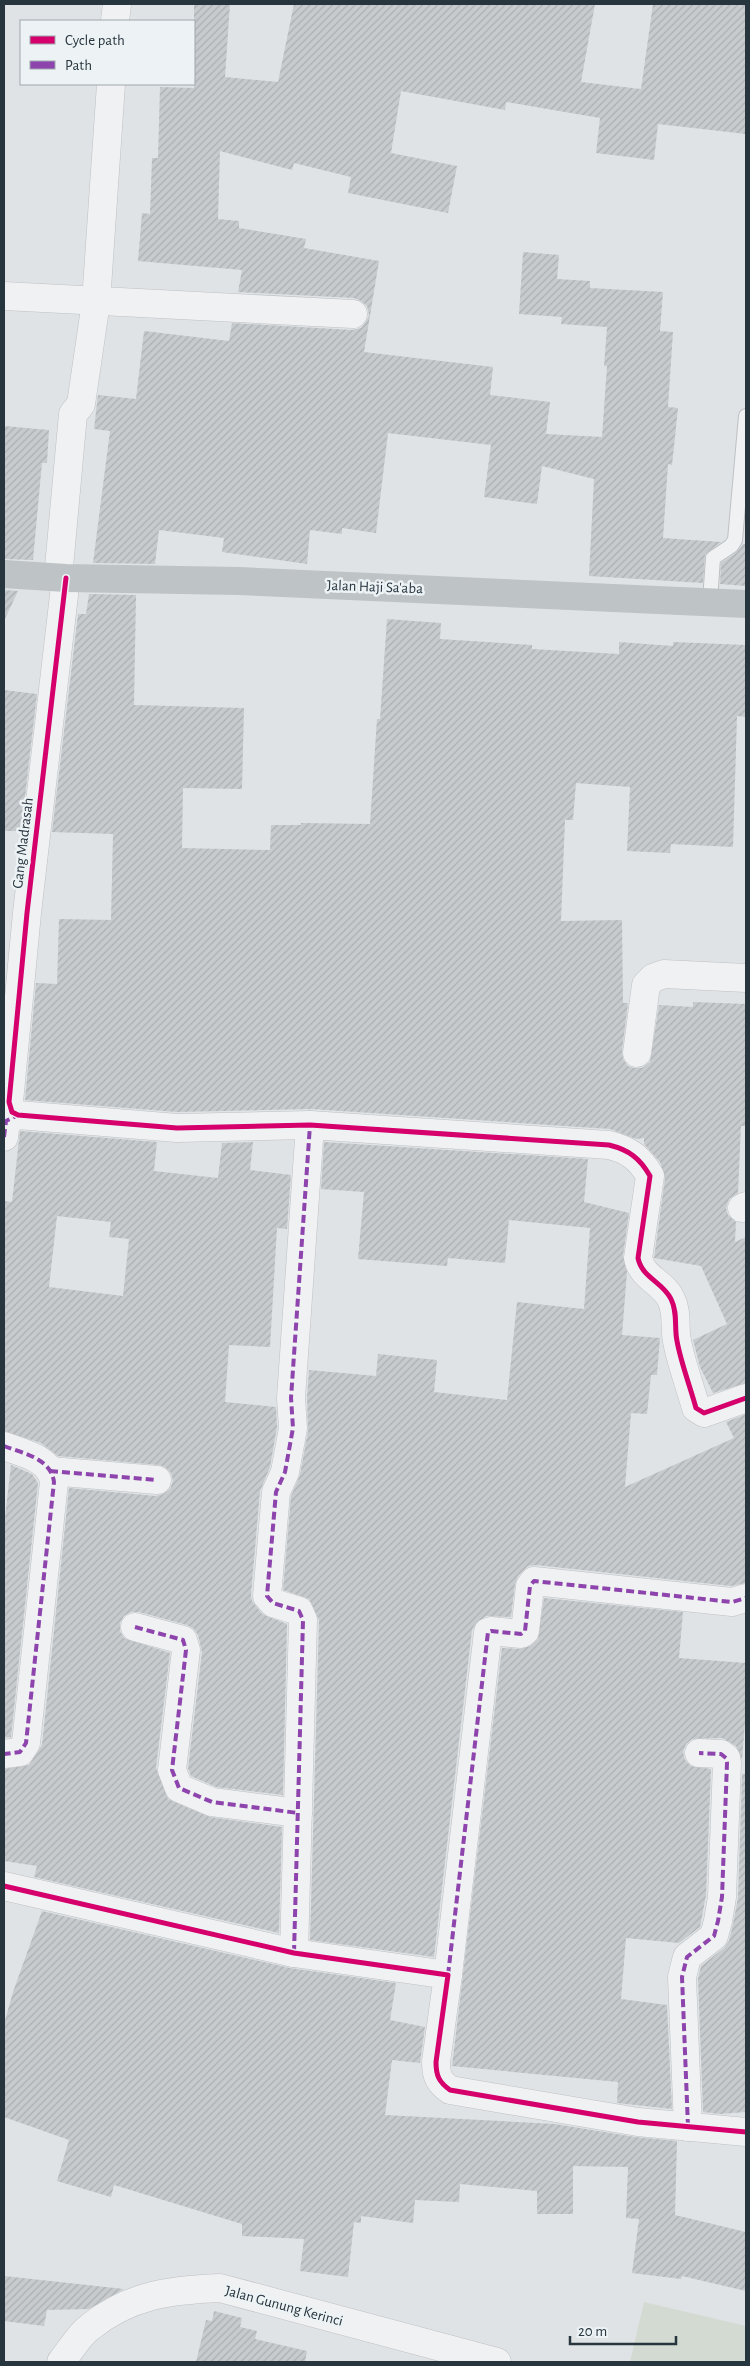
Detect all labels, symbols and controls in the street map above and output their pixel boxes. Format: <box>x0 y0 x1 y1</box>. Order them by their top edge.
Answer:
legend <box>20 20 195 85</box>
text: Cycle path <box>65 33 125 48</box>
text: Path <box>65 58 92 73</box>
street label: Jalan Haji Sa'aba <box>327 578 423 596</box>
street label: Gang Madrasah <box>10 797 36 889</box>
street label: Jalan Gunung Kerinci <box>223 2283 345 2329</box>
scale bar <box>570 2314 676 2346</box>
text: 20 m <box>578 2324 607 2339</box>

